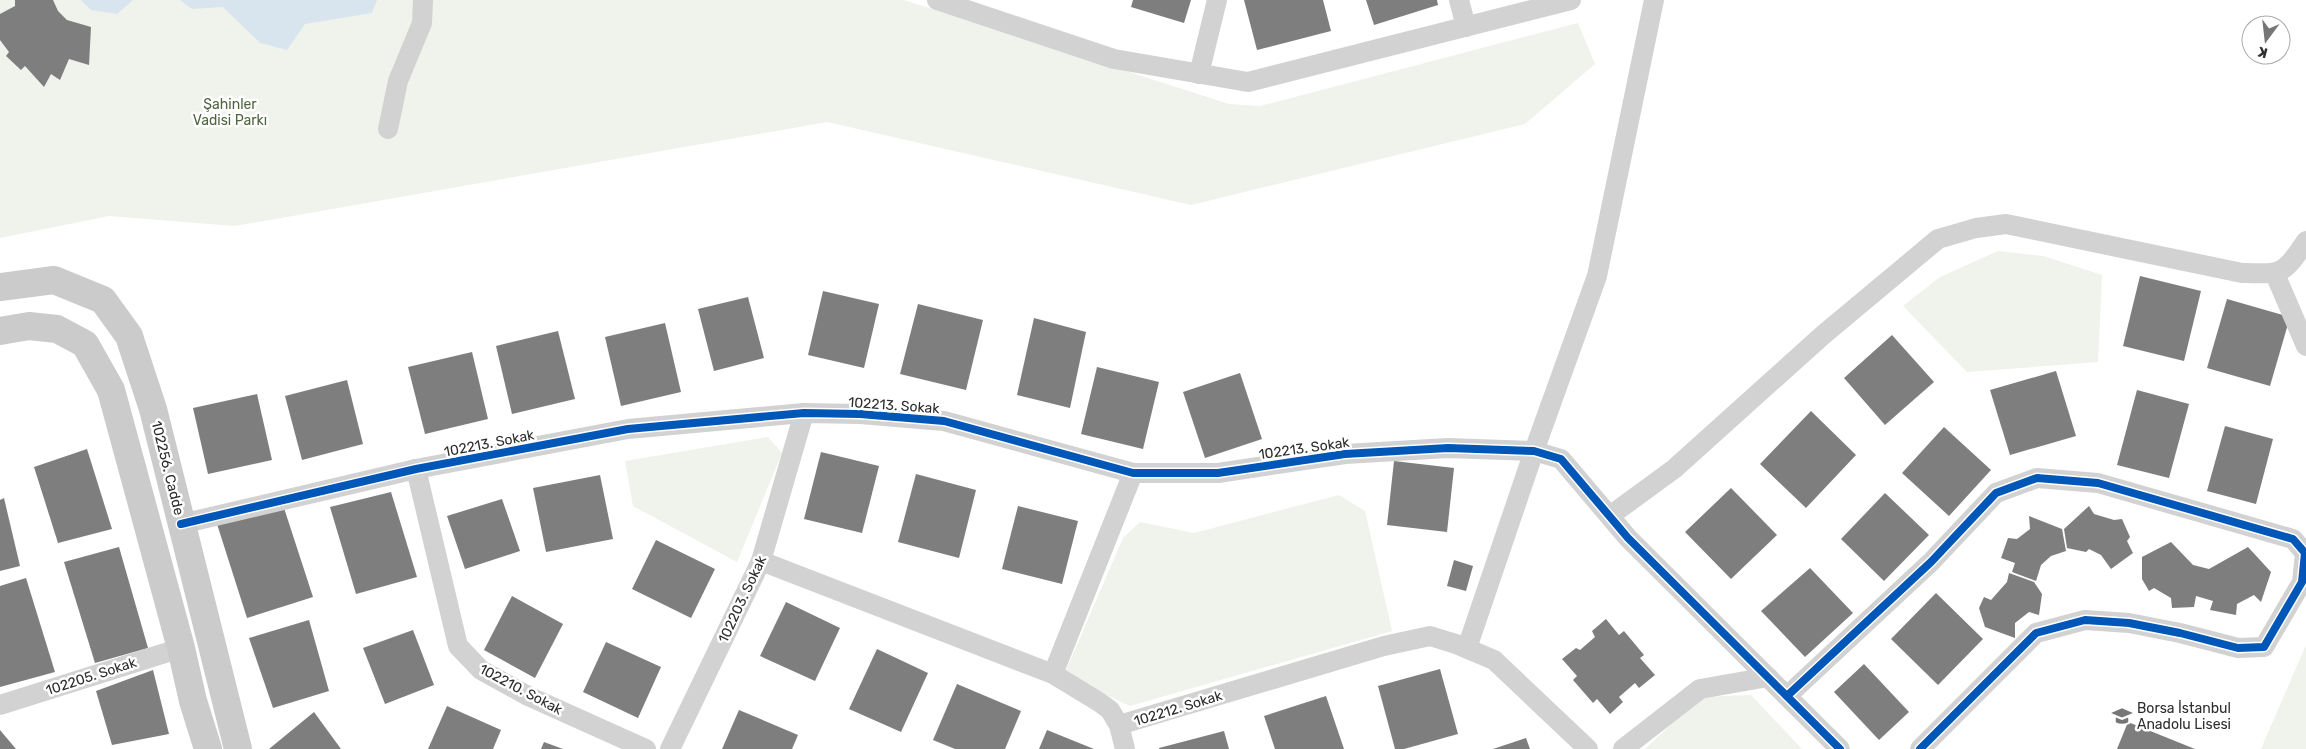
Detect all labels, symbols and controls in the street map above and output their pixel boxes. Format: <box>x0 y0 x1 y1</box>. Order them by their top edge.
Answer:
north arrow <box>2241 15 2291 65</box>
text: K <box>2255 42 2269 61</box>
park label: Şahinler Vadisi Parkı <box>193 96 267 129</box>
street label: 102213. Sokak <box>848 394 941 417</box>
street label: 102256. Cadde <box>148 419 187 517</box>
street label: 102213. Sokak <box>443 426 536 461</box>
street label: 102213. Sokak <box>1258 434 1351 463</box>
street label: 102203. Sokak <box>715 552 770 646</box>
street label: 102205. Sokak <box>44 654 139 699</box>
street label: 102210. Sokak <box>476 660 566 719</box>
street label: 102212. Sokak <box>1132 687 1225 730</box>
place label: Borsa İstanbul Anadolu Lisesi <box>2137 700 2231 733</box>
school or university icon: Borsa İstanbul Anadolu Lisesi <box>2111 705 2133 727</box>

